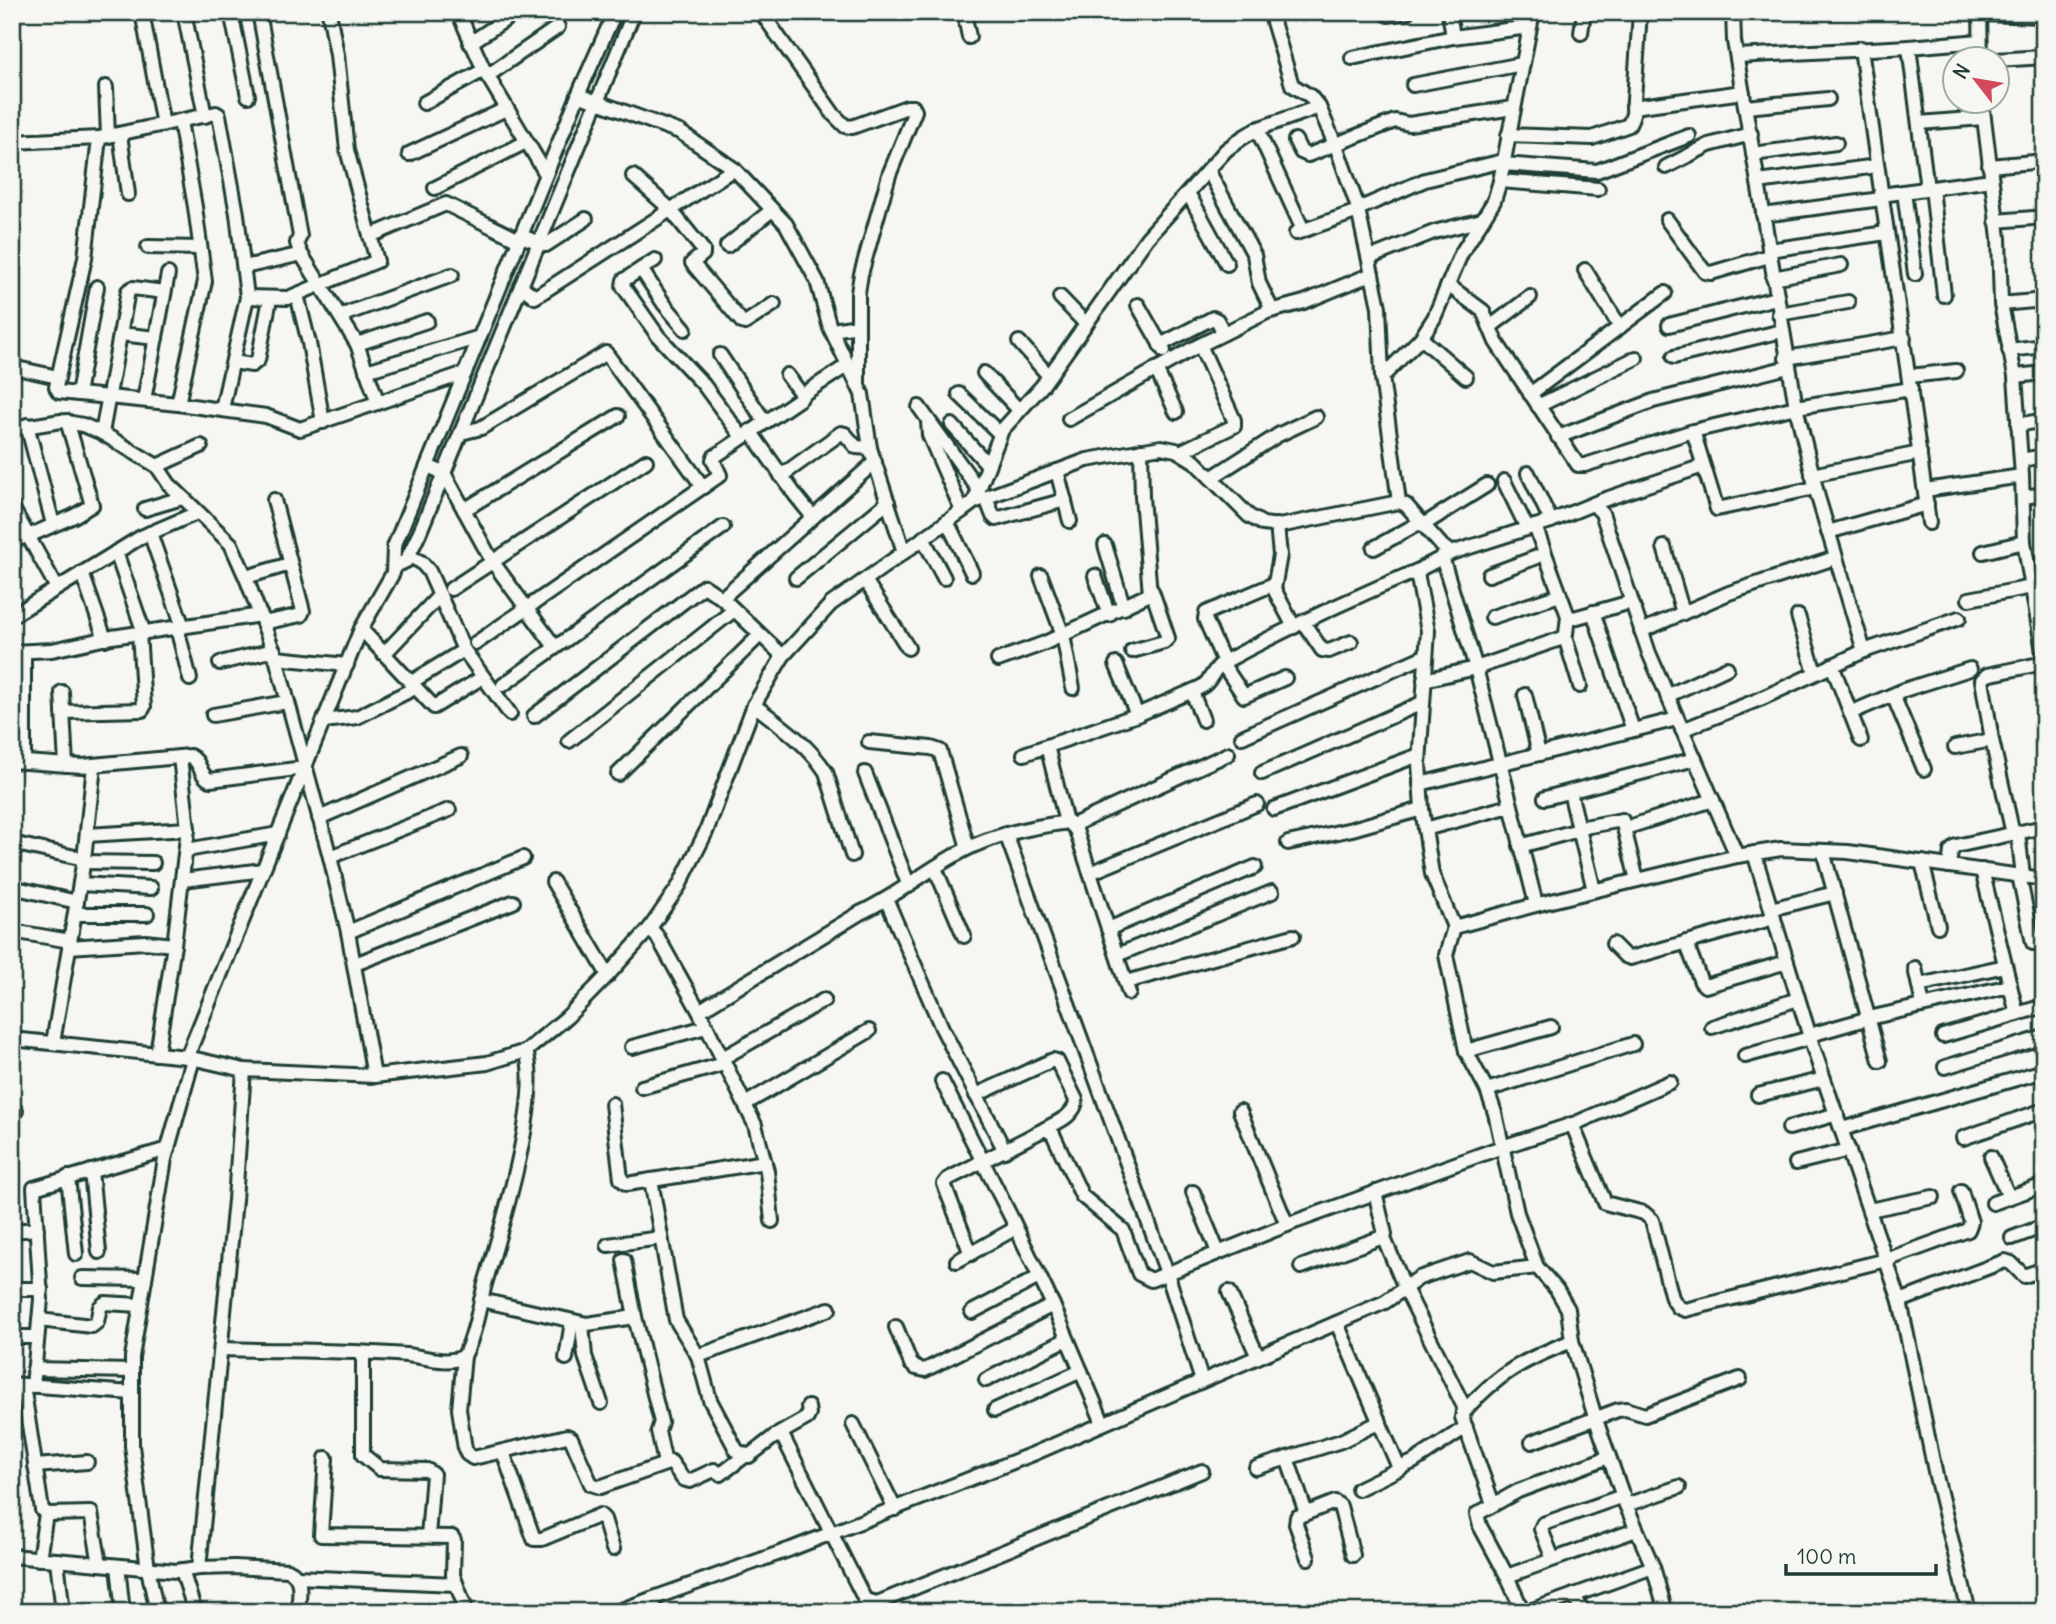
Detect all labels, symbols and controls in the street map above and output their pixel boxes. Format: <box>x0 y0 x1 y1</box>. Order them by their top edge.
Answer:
north arrow <box>1940 46 2010 116</box>
text: N <box>1948 59 1975 83</box>
scale bar <box>1786 1533 1937 1577</box>
text: 100 m <box>1797 1543 1856 1570</box>

